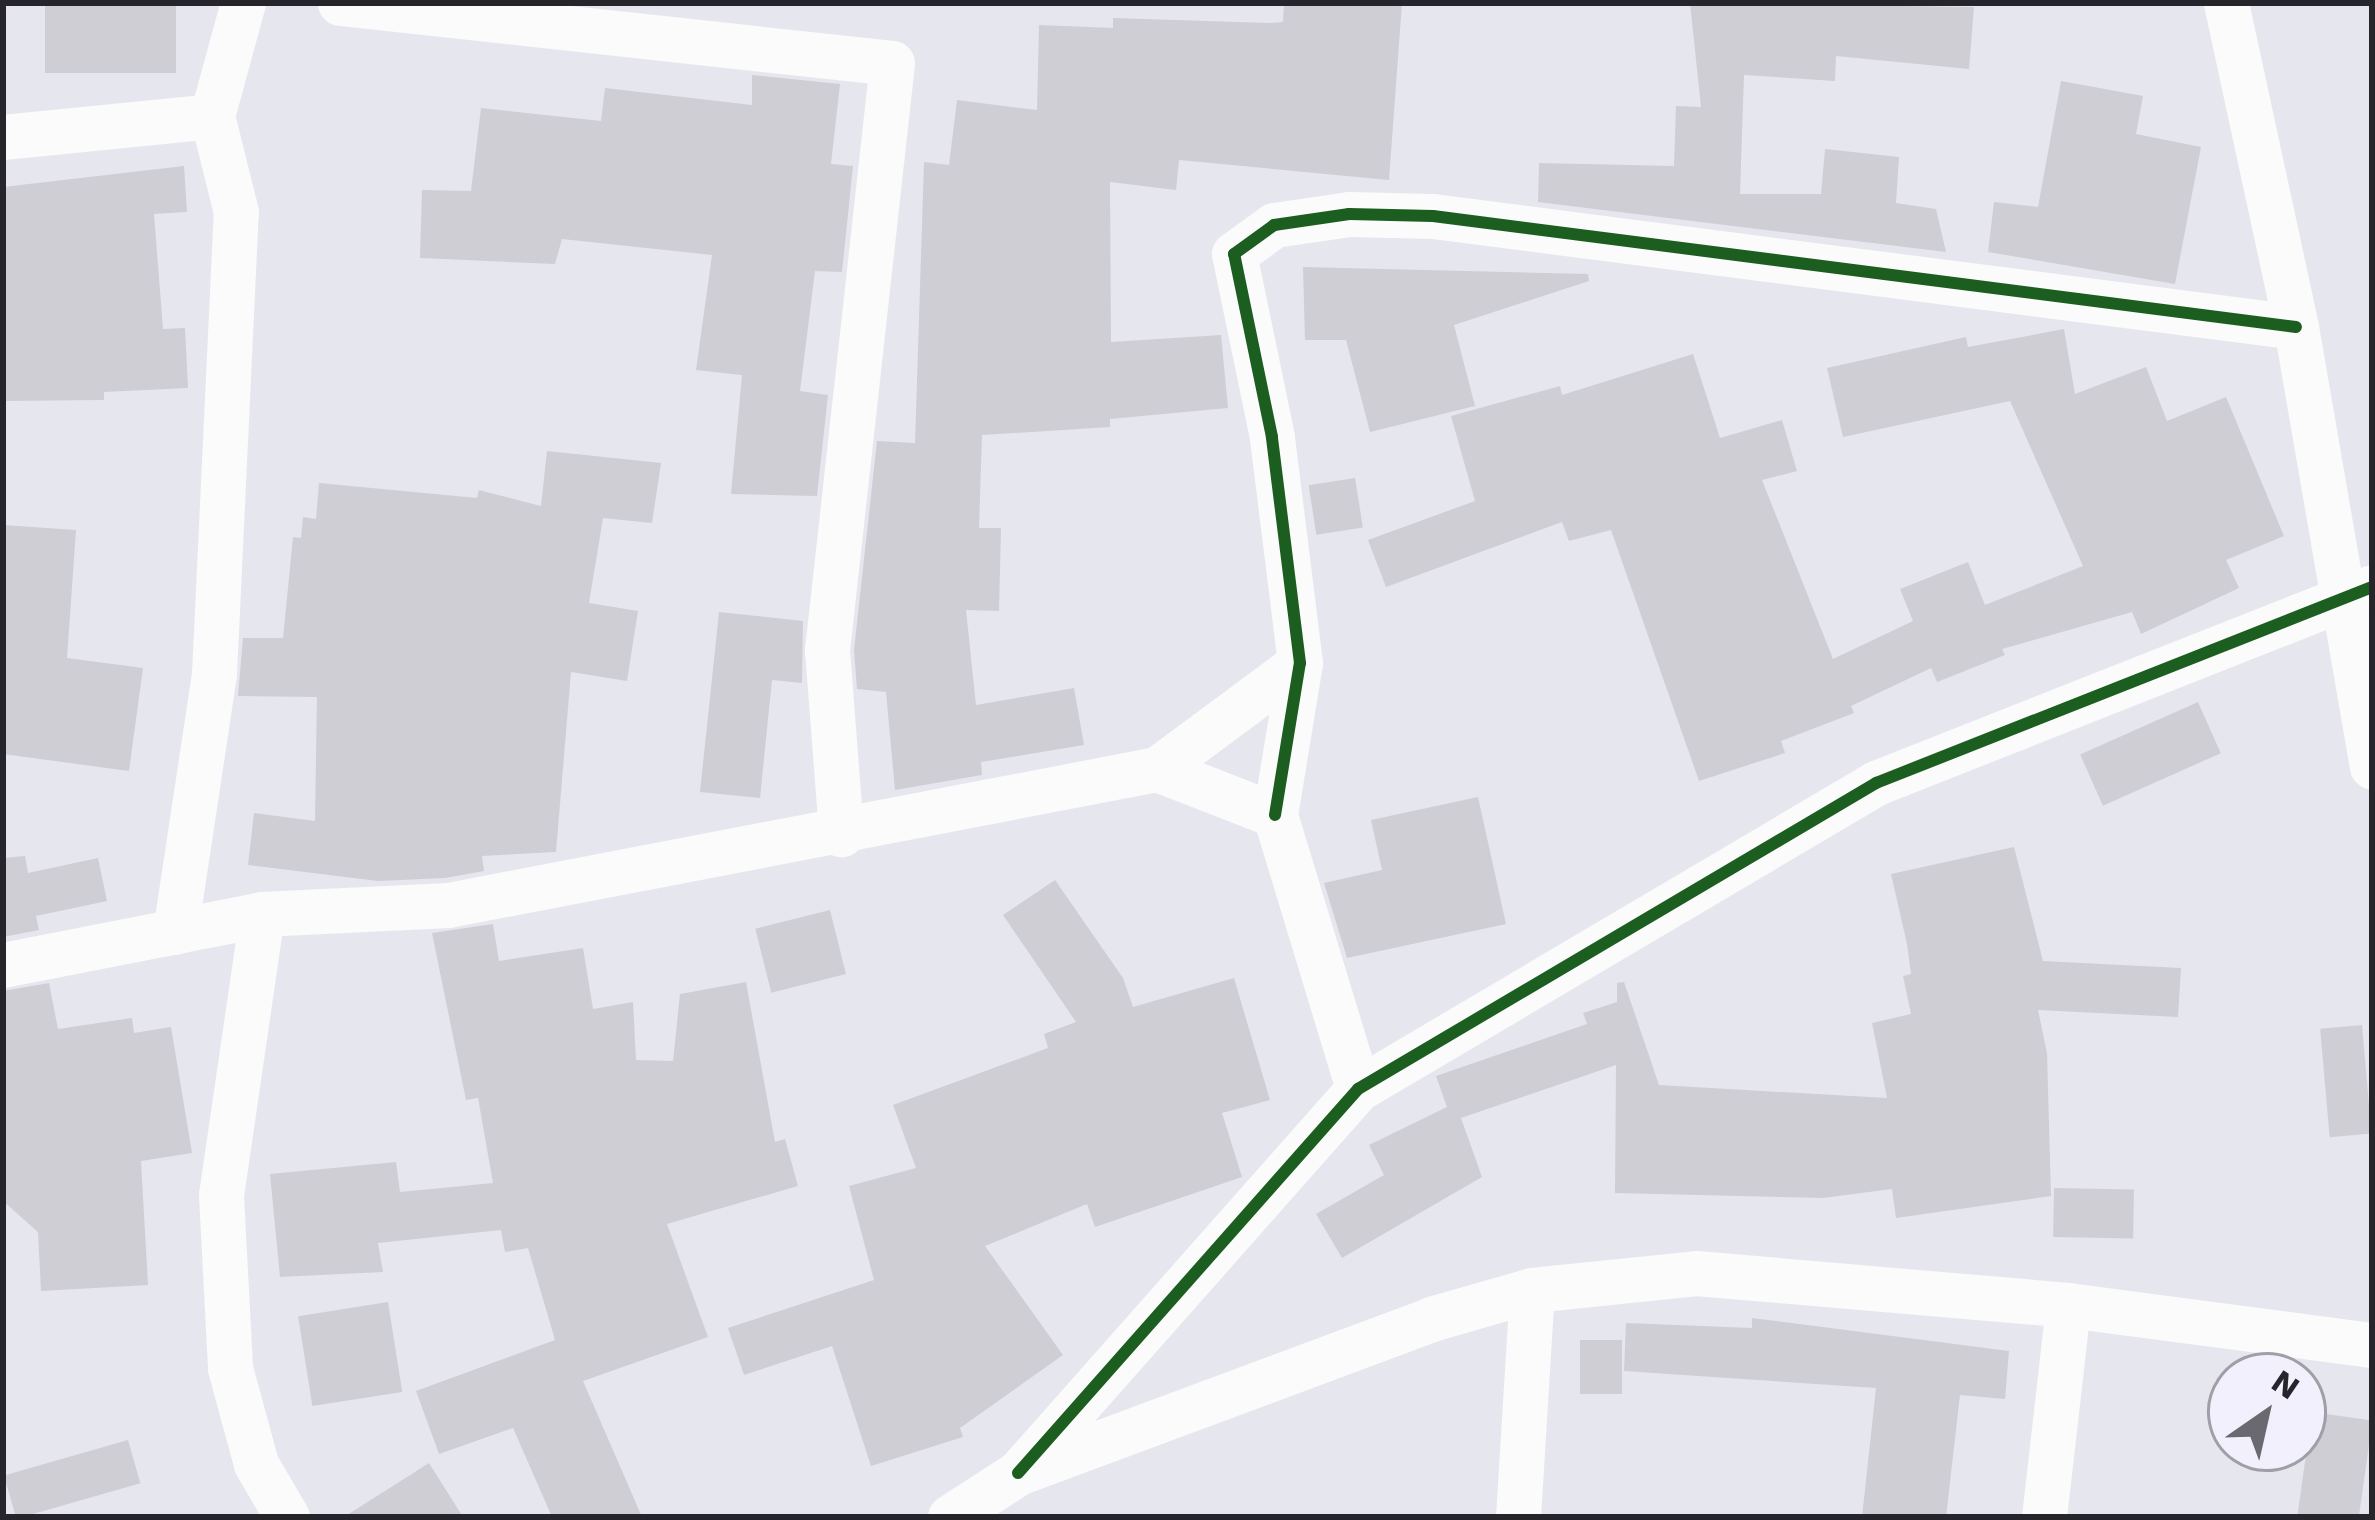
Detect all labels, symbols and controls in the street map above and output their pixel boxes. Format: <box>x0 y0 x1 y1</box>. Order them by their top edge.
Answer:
north arrow <box>2207 1352 2327 1472</box>
text: N <box>2265 1361 2307 1407</box>

